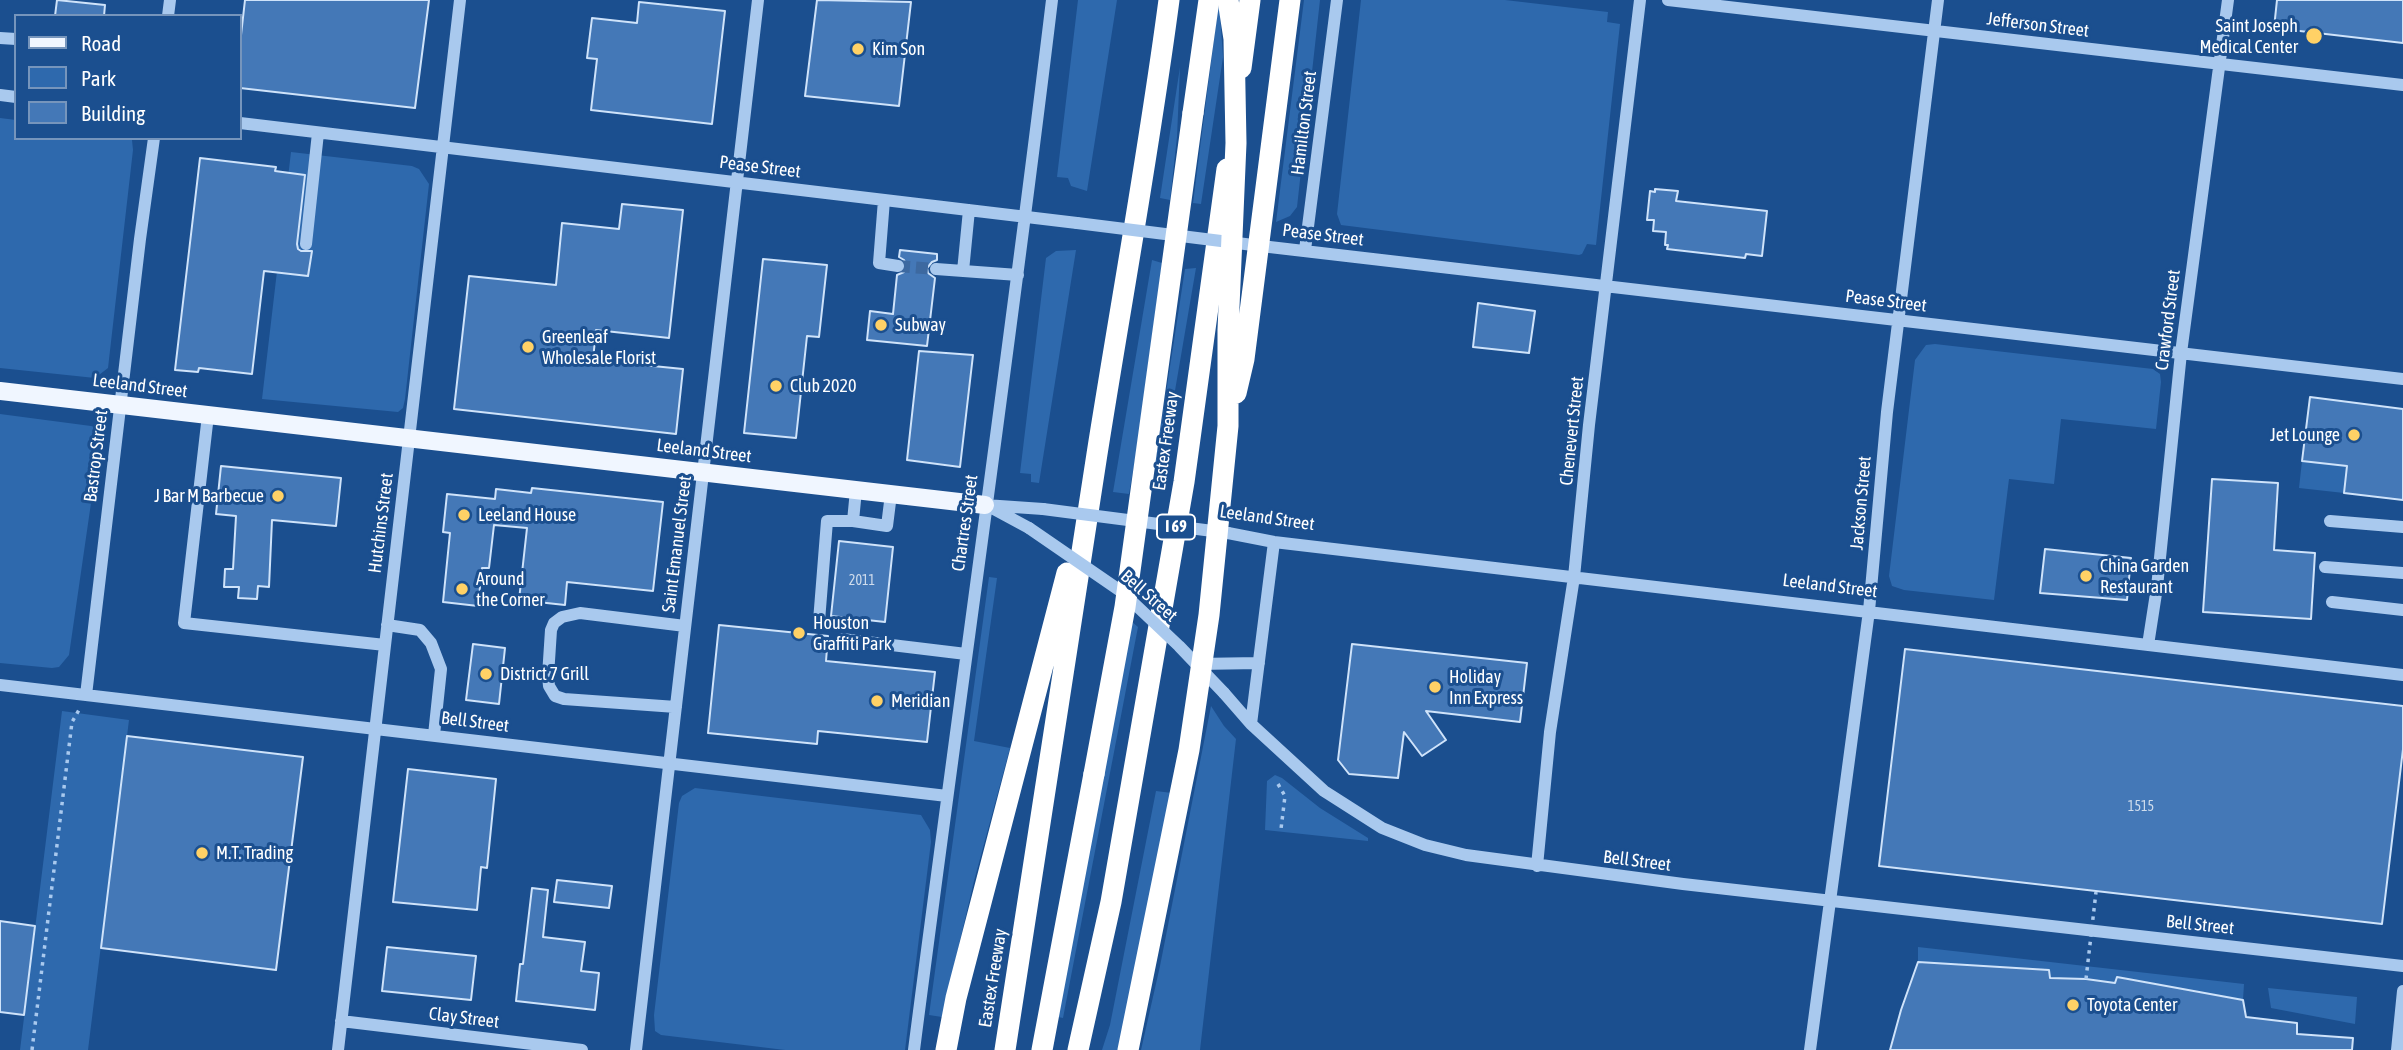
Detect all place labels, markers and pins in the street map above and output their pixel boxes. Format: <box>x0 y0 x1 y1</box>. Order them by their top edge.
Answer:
place label: Saint Joseph Medical Center <box>2199 15 2298 58</box>
marker: Saint Joseph Medical Center <box>2304 26 2324 46</box>
place label: Kim Son <box>872 38 925 60</box>
marker: Kim Son <box>850 41 866 57</box>
place label: Subway <box>895 314 946 336</box>
marker: Subway <box>873 317 889 333</box>
place label: Greenleaf Wholesale Florist <box>542 326 656 368</box>
marker: Greenleaf Wholesale Florist <box>520 339 536 355</box>
place label: Club 2020 <box>790 375 856 397</box>
marker: Club 2020 <box>768 378 784 394</box>
place label: Jet Lounge <box>2270 424 2340 446</box>
marker: Jet Lounge <box>2346 427 2362 443</box>
place label: J Bar M Barbecue <box>154 485 264 507</box>
marker: J Bar M Barbecue <box>270 488 286 504</box>
place label: Leeland House <box>478 504 576 526</box>
marker: Leeland House <box>456 507 472 523</box>
place label: China Garden Restaurant <box>2100 555 2189 598</box>
place label: Around the Corner <box>476 568 545 610</box>
marker: China Garden Restaurant <box>2078 568 2094 584</box>
marker: Around the Corner <box>454 581 470 597</box>
place label: Houston Graffiti Park <box>813 612 892 654</box>
marker: Houston Graffiti Park <box>791 625 807 641</box>
place label: District 7 Grill <box>500 663 589 685</box>
marker: District 7 Grill <box>478 666 494 682</box>
place label: Holiday Inn Express <box>1449 666 1523 708</box>
marker: Holiday Inn Express <box>1427 679 1443 695</box>
place label: Meridian <box>891 690 950 712</box>
marker: Meridian <box>869 693 885 709</box>
place label: M.T. Trading <box>216 842 293 864</box>
marker: M.T. Trading <box>194 845 210 861</box>
place label: Toyota Center <box>2087 994 2177 1016</box>
marker: Toyota Center <box>2065 997 2081 1013</box>

